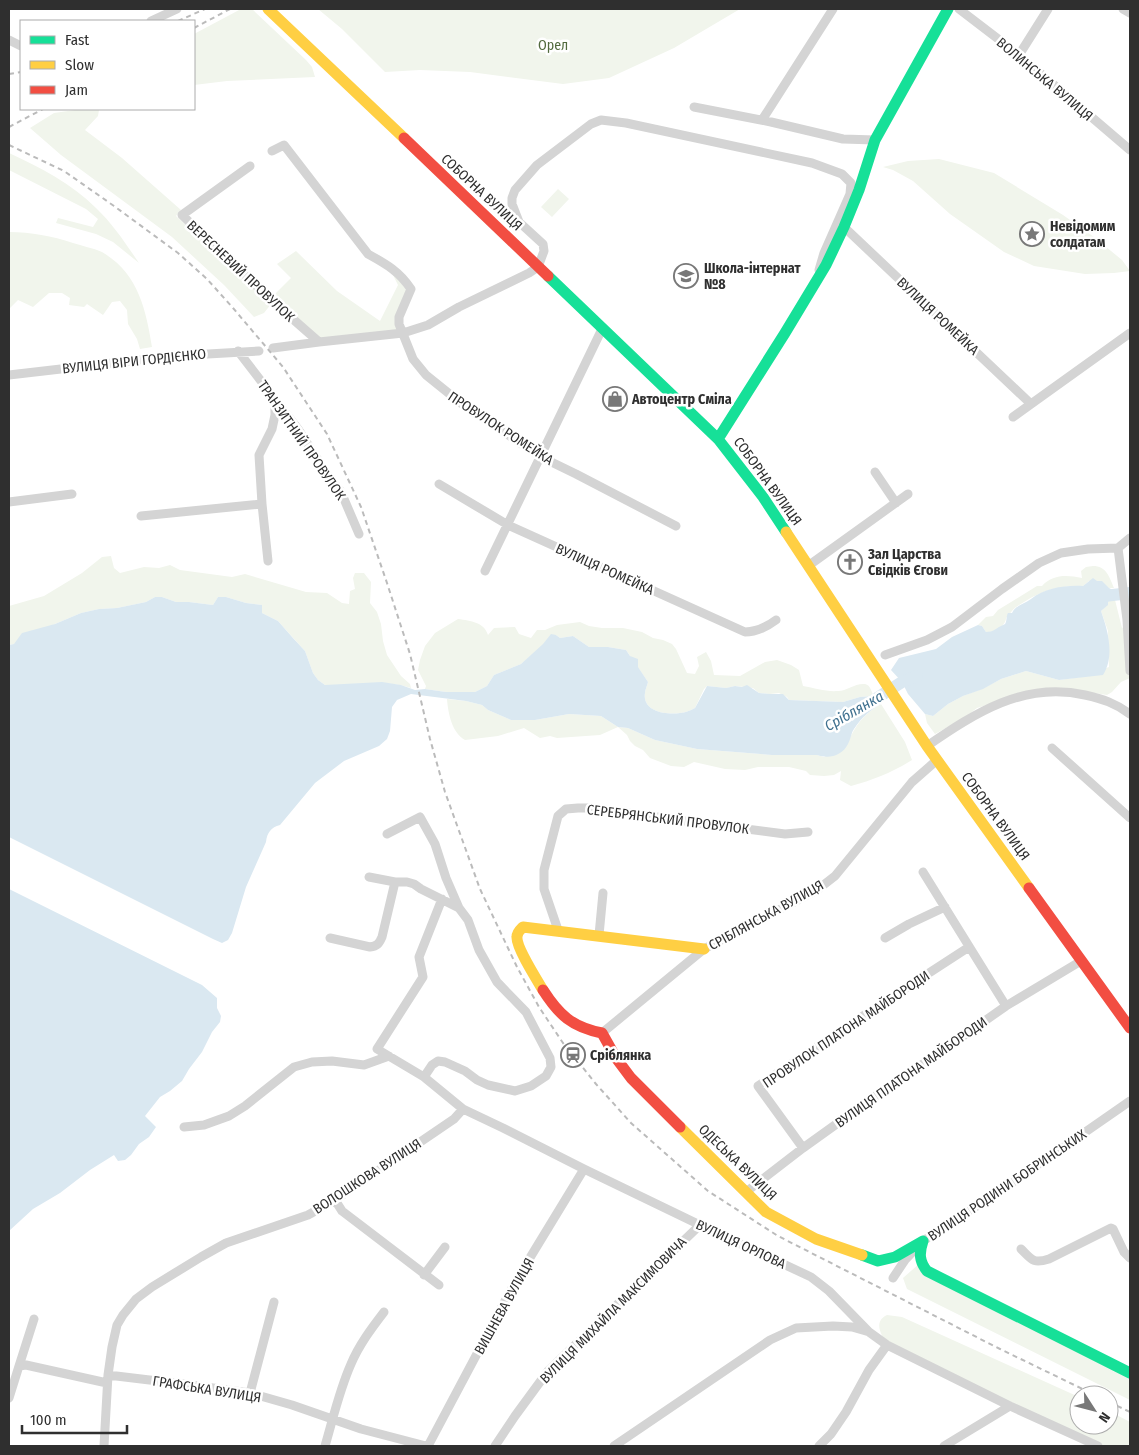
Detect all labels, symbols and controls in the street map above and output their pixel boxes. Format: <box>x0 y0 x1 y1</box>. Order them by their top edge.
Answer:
legend <box>20 20 195 110</box>
text: Fast <box>65 31 89 49</box>
street label: ВОЛИНСЬКА ВУЛИЦЯ <box>993 34 1096 125</box>
park label: Орел <box>538 37 568 54</box>
text: Slow <box>65 56 94 74</box>
text: Jam <box>65 81 88 99</box>
street label: СОБОРНА ВУЛИЦЯ <box>438 150 526 234</box>
street label: ВЕРЕСНЕВИЙ ПРОВУЛОК <box>183 217 298 326</box>
place label: Невідомим солдатам <box>1050 218 1116 251</box>
place icon: Невідомим солдатам <box>1019 221 1045 247</box>
place label: Школа-інтернат №8 <box>704 260 802 293</box>
school or university icon: Школа-інтернат №8 <box>673 263 699 289</box>
street label: ВУЛИЦЯ РОМЕЙКА <box>893 274 983 359</box>
street label: ВУЛИЦЯ ВІРИ ГОРДІЄНКО <box>61 345 207 378</box>
street label: ТРАНЗИТНИЙ ПРОВУЛОК <box>254 377 350 504</box>
shop icon: Автоцентр Сміла <box>602 386 628 412</box>
street label: ПРОВУЛОК РОМЕЙКА <box>445 388 557 469</box>
place label: Автоцентр Сміла <box>631 391 732 408</box>
street label: СОБОРНА ВУЛИЦЯ <box>730 434 805 529</box>
street label: ВУЛИЦЯ РОМЕЙКА <box>553 540 657 599</box>
place label: Зал Царства Свідків Єгови <box>867 546 948 579</box>
church icon: Зал Царства Свідків Єгови <box>837 549 863 575</box>
water label: Сріблянка <box>821 687 887 735</box>
street label: СОБОРНА ВУЛИЦЯ <box>958 769 1033 864</box>
street label: СЕРЕБРЯНСЬКИЙ ПРОВУЛОК <box>586 801 751 838</box>
street label: СРІБЛЯНСЬКА ВУЛИЦЯ <box>706 877 827 954</box>
street label: ПРОВУЛОК ПЛАТОНА МАЙБОРОДИ <box>760 967 933 1092</box>
street label: ВУЛИЦЯ ПЛАТОНА МАЙБОРОДИ <box>832 1013 990 1131</box>
station icon: Сріблянка <box>560 1042 586 1068</box>
place label: Сріблянка <box>590 1047 651 1064</box>
street label: ОДЕСЬКА ВУЛИЦЯ <box>695 1121 780 1204</box>
street label: ВУЛИЦЯ РОДИНИ БОБРИНСЬКИХ <box>925 1126 1090 1245</box>
street label: ВОЛОШКОВА ВУЛИЦЯ <box>310 1135 425 1218</box>
street label: ВУЛИЦЯ ОРЛОВА <box>693 1216 789 1273</box>
street label: ВУЛИЦЯ МИХАЙЛА МАКСИМОВИЧА <box>537 1233 691 1387</box>
street label: ВИШНЕВА ВУЛИЦЯ <box>471 1255 538 1357</box>
street label: ГРАФСЬКА ВУЛИЦЯ <box>151 1373 262 1406</box>
north arrow <box>1069 1385 1119 1435</box>
scale bar <box>22 1402 128 1434</box>
text: N <box>1095 1409 1113 1426</box>
text: 100 m <box>30 1411 67 1429</box>

